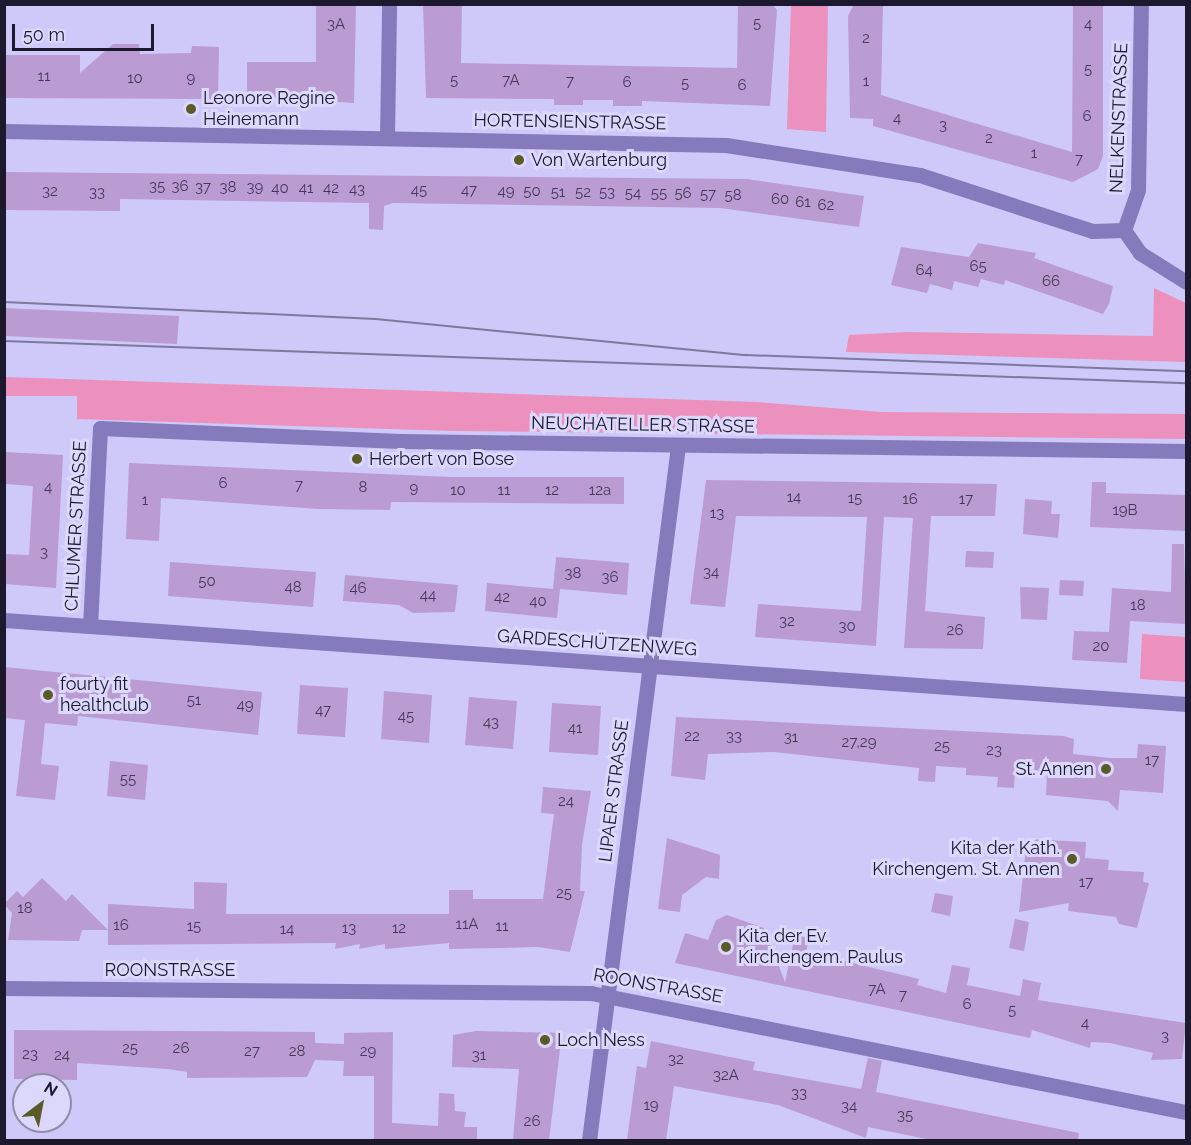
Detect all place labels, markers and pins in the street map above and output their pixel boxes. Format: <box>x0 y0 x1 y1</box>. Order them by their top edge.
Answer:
place label: Leonore Regine Heinemann <box>203 88 335 130</box>
marker: Leonore Regine Heinemann <box>184 102 198 116</box>
place label: Von Wartenburg <box>531 149 668 171</box>
marker: Von Wartenburg <box>512 153 526 167</box>
place label: Herbert von Bose <box>369 448 515 470</box>
marker: Herbert von Bose <box>350 452 364 466</box>
place label: fourty fit healthclub <box>60 674 149 716</box>
marker: fourty fit healthclub <box>41 688 55 702</box>
place label: St. Annen <box>1015 758 1094 780</box>
marker: St. Annen <box>1099 762 1113 776</box>
place label: Kita der Kath. Kirchengem. St. Annen <box>872 838 1060 880</box>
marker: Kita der Kath. Kirchengem. St. Annen <box>1065 852 1079 866</box>
place label: Kita der Ev. Kirchengem. Paulus <box>738 926 903 968</box>
marker: Kita der Ev. Kirchengem. Paulus <box>719 940 733 954</box>
place label: Loch Ness <box>557 1029 645 1051</box>
marker: Loch Ness <box>538 1033 552 1047</box>

